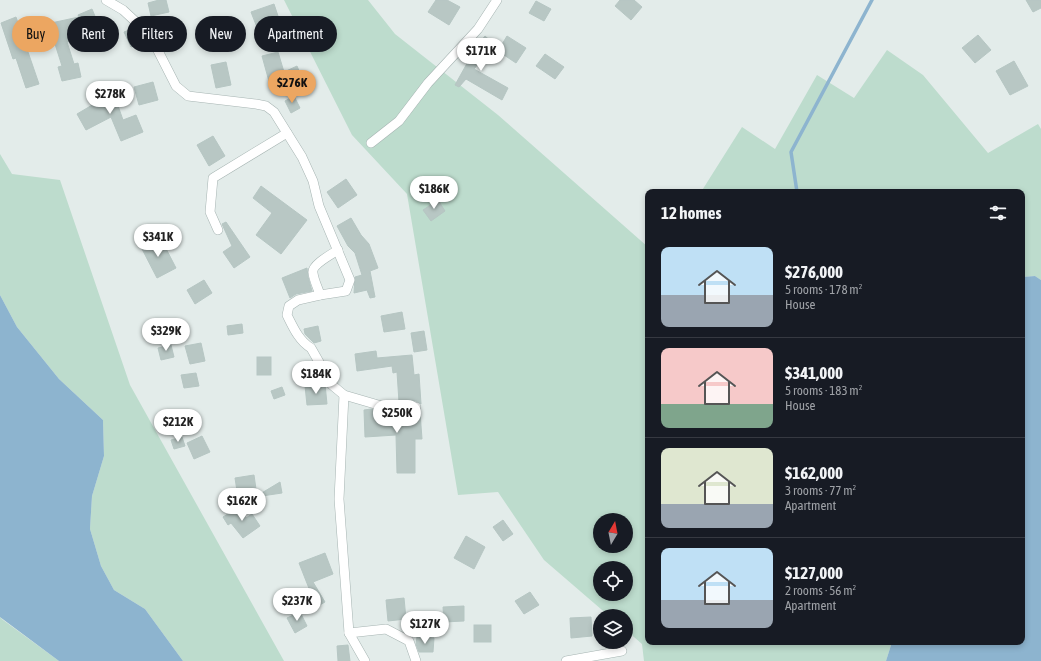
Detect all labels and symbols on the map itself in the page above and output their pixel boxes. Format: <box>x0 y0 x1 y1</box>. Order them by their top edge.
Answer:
pin: $171K <box>453 38 509 72</box>
pin: $276K <box>264 70 320 104</box>
pin: $278K <box>82 81 138 115</box>
pin: $186K <box>406 176 462 210</box>
pin: $341K <box>130 224 186 258</box>
pin: $329K <box>138 318 194 352</box>
pin: $184K <box>288 361 344 395</box>
pin: $250K <box>369 400 425 434</box>
pin: $212K <box>150 409 206 443</box>
pin: $162K <box>214 488 270 522</box>
north arrow <box>593 513 633 553</box>
pin: $237K <box>269 588 325 622</box>
pin: $127K <box>397 611 453 645</box>

